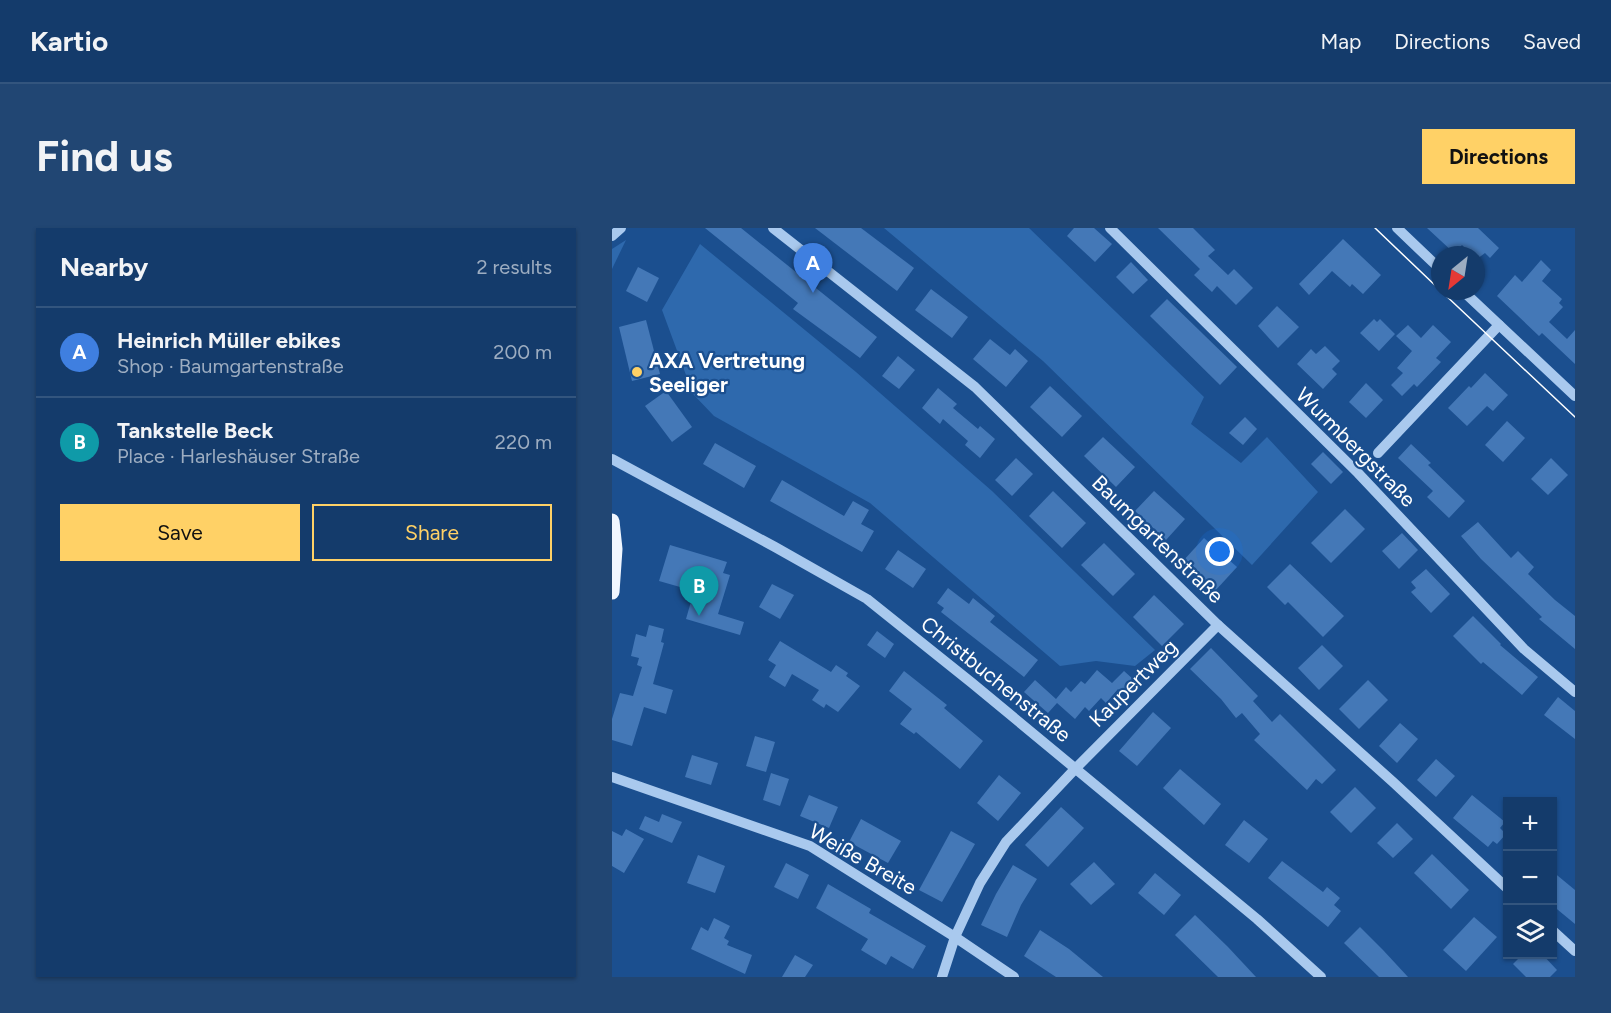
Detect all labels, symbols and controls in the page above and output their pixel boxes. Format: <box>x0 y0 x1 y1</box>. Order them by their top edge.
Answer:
text: Kartio <box>30 24 108 58</box>
text: Map <box>1320 29 1361 54</box>
text: Directions <box>1394 29 1490 54</box>
text: Saved <box>1523 29 1581 54</box>
button: Directions <box>1422 129 1575 184</box>
text: Find us <box>36 131 173 182</box>
pin: A <box>794 244 832 293</box>
north arrow <box>1431 246 1485 300</box>
text: Nearby <box>60 251 148 283</box>
text: 2 results <box>476 255 552 279</box>
text: Heinrich Müller ebikes <box>117 327 341 354</box>
text: A <box>72 340 87 364</box>
text: 200 m <box>493 340 552 364</box>
place label: AXA Vertretung Seeliger <box>649 348 805 397</box>
text: Shop · Baumgartenstraße <box>117 354 344 378</box>
marker: AXA Vertretung Seeliger <box>630 365 644 379</box>
street label: Wurmbergstraße <box>1291 382 1421 512</box>
text: Tankstelle Beck <box>117 417 273 444</box>
text: B <box>73 430 86 454</box>
text: 220 m <box>495 430 552 454</box>
text: Place · Harleshäuser Straße <box>117 444 360 468</box>
street label: Baumgartenstraße <box>1087 470 1229 608</box>
button: Save <box>60 504 300 561</box>
button: Share <box>312 504 552 561</box>
your location <box>1205 537 1234 566</box>
pin: B <box>680 566 718 616</box>
street label: Christbuchenstraße <box>916 611 1076 747</box>
street label: Kaupertweg <box>1084 634 1182 732</box>
map controls <box>1503 797 1557 959</box>
button: + <box>1503 797 1557 851</box>
street label: Weiße Breite <box>805 818 921 900</box>
button: − <box>1503 851 1557 905</box>
button: layers <box>1503 905 1557 959</box>

